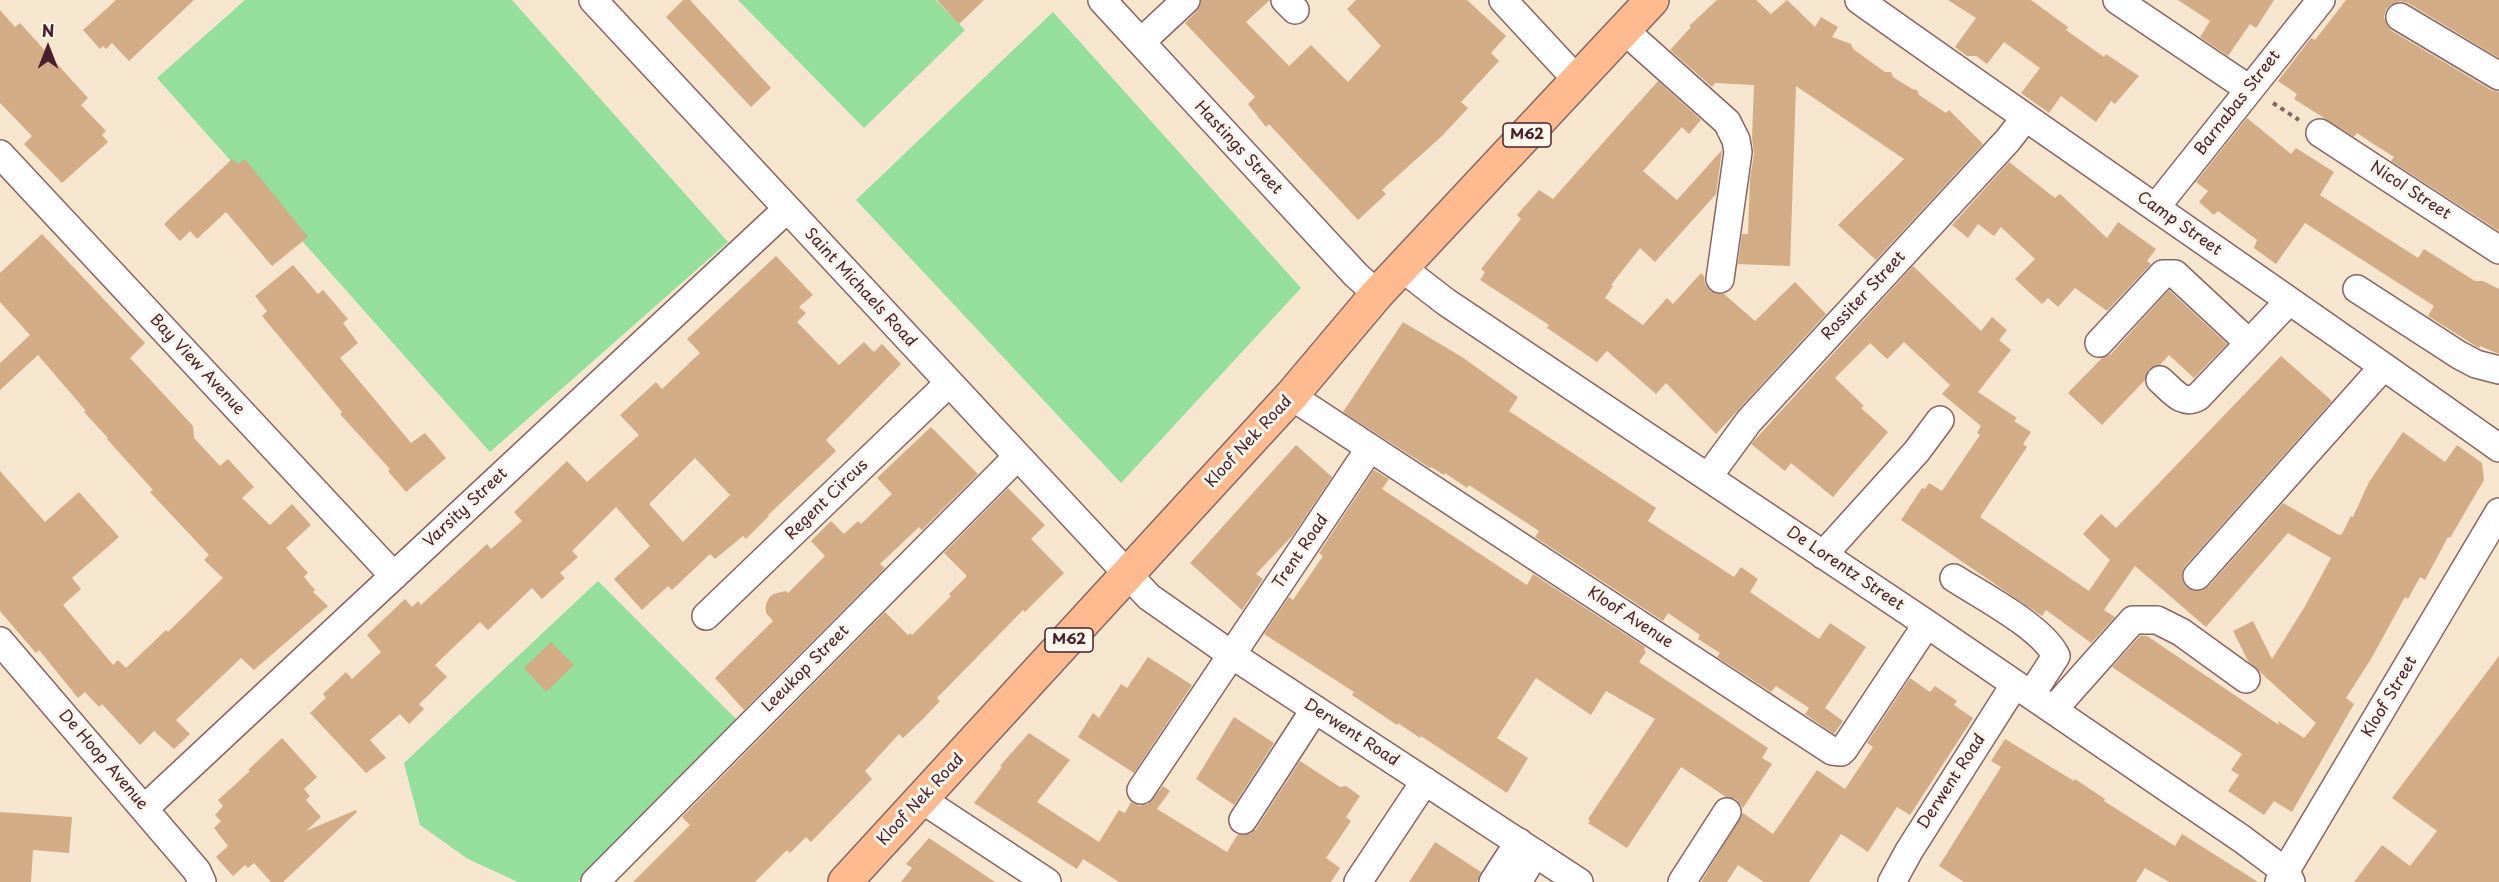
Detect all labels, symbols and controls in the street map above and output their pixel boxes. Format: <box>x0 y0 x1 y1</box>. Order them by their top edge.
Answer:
north arrow <box>18 18 78 78</box>
text: N <box>42 18 54 42</box>
street label: Barnabas Street <box>2191 47 2285 159</box>
street label: Hastings Street <box>1190 97 1286 199</box>
road number: M62 <box>1503 123 1551 147</box>
street label: Nicol Street <box>2366 158 2454 224</box>
street label: Camp Street <box>2133 188 2225 260</box>
street label: Saint Michaels Road <box>800 225 920 351</box>
street label: Rossiter Street <box>1818 248 1910 344</box>
street label: Bay View Avenue <box>145 311 249 419</box>
street label: Kloof Nek Road <box>1202 392 1296 492</box>
street label: Regent Circus <box>782 456 872 544</box>
street label: Varsity Street <box>420 464 512 552</box>
street label: Trent Road <box>1269 511 1333 593</box>
street label: De Lorentz Street <box>1783 523 1907 615</box>
street label: Kloof Avenue <box>1584 583 1676 653</box>
street label: Leeukop Street <box>758 621 854 717</box>
road number: M62 <box>1045 628 1093 652</box>
street label: Kloof Street <box>2358 653 2422 741</box>
street label: Derwent Road <box>1300 695 1402 771</box>
street label: De Hoop Avenue <box>54 706 152 814</box>
street label: Derwent Road <box>1914 731 1990 833</box>
street label: Kloof Nek Road <box>874 750 968 850</box>

